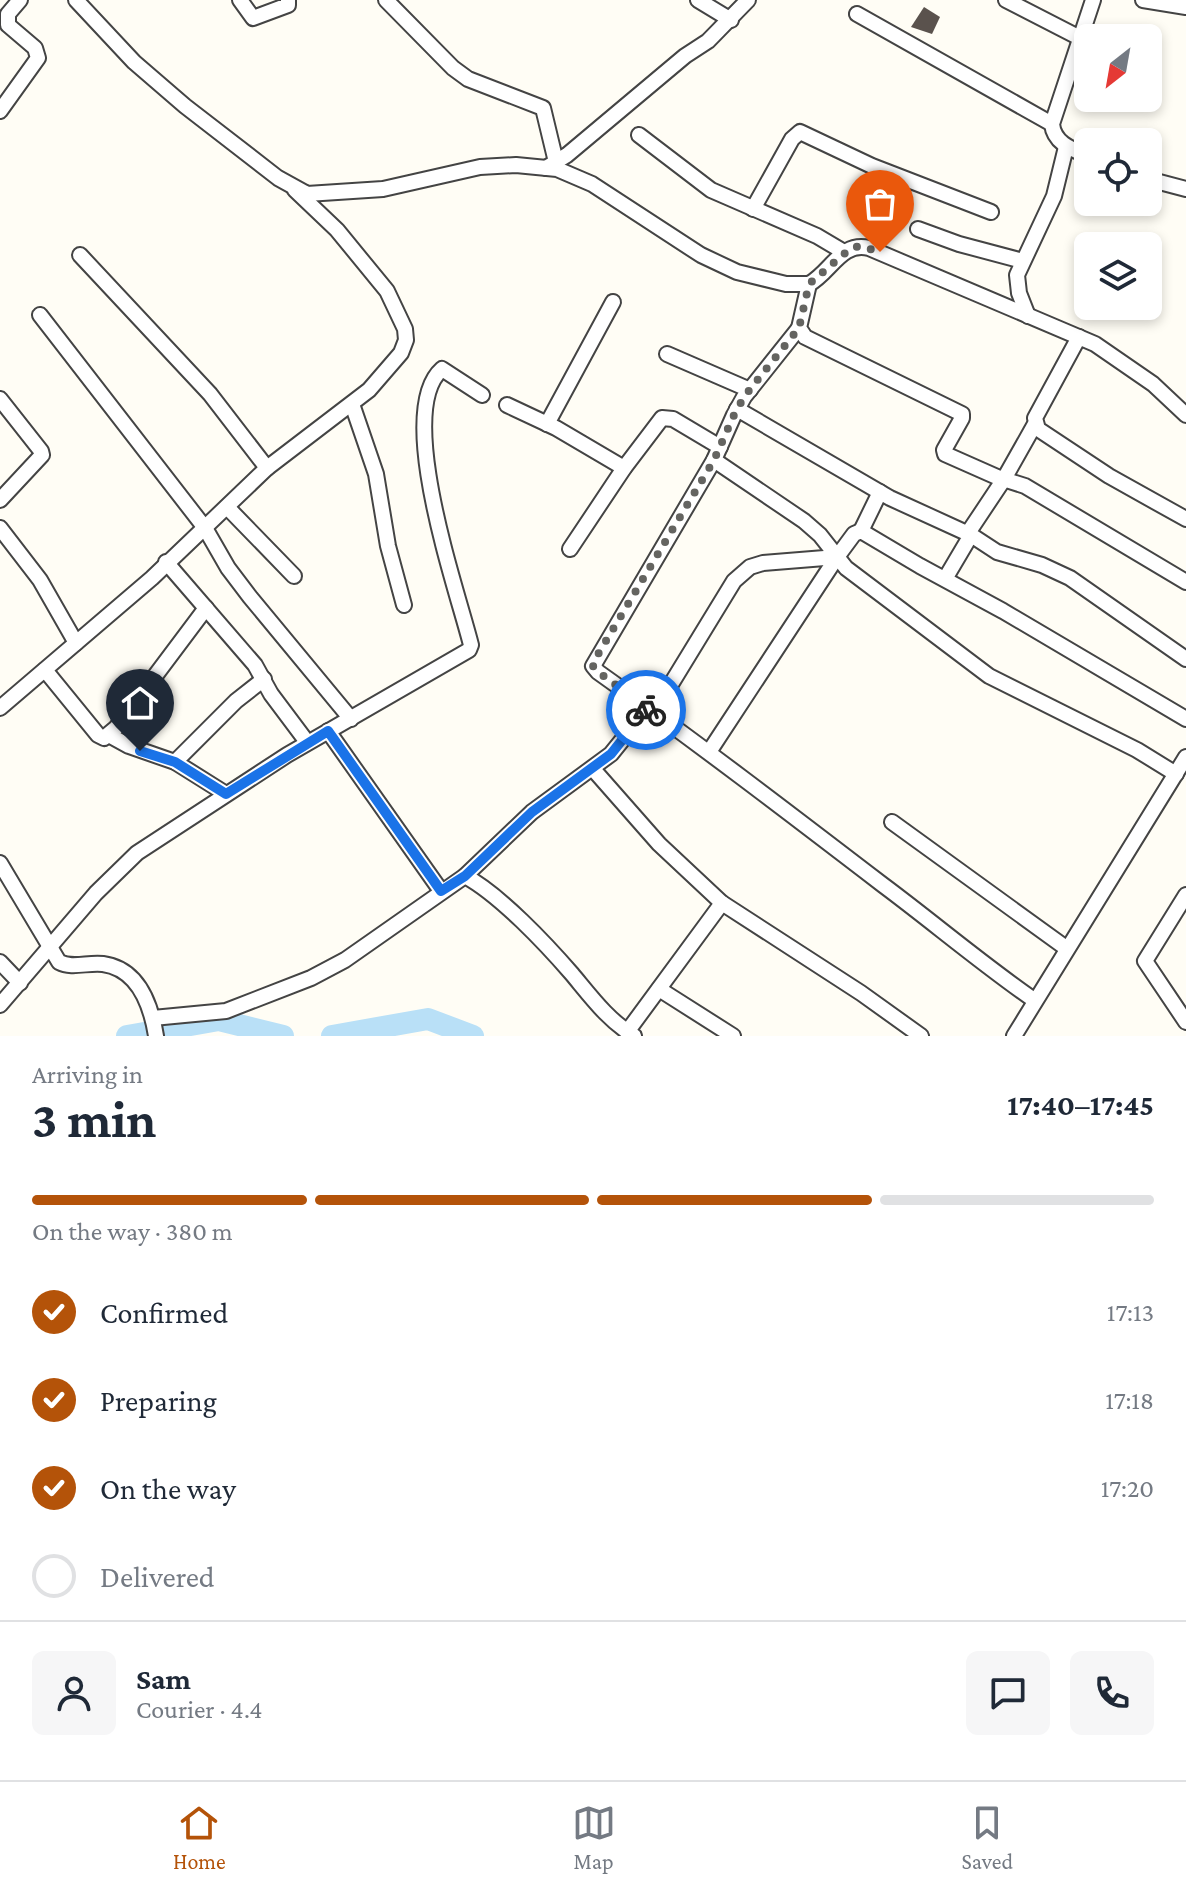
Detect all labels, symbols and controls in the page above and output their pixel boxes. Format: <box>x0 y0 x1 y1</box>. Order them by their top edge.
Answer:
north arrow <box>1074 24 1162 112</box>
map controls <box>1074 24 1162 320</box>
button: locate <box>1074 128 1162 216</box>
pin <box>846 170 914 252</box>
icon: bag <box>858 182 902 226</box>
button: layers <box>1074 232 1162 320</box>
pin <box>106 669 174 751</box>
courier <box>606 670 686 750</box>
icon: home <box>118 681 162 725</box>
icon: bike <box>624 688 668 732</box>
text: Arriving in <box>32 1060 143 1089</box>
text: 17:40–17:45 <box>1007 1088 1154 1121</box>
text: 3 min <box>32 1090 156 1148</box>
text: On the way · 380 m <box>32 1217 233 1246</box>
icon: check <box>32 1290 76 1334</box>
text: Confirmed <box>100 1296 228 1329</box>
text: 17:13 <box>1107 1298 1154 1327</box>
icon: check <box>32 1378 76 1422</box>
text: Preparing <box>100 1384 217 1417</box>
text: 17:18 <box>1105 1386 1154 1415</box>
icon: check <box>32 1466 76 1510</box>
text: On the way <box>100 1472 236 1505</box>
text: 17:20 <box>1101 1474 1154 1503</box>
text: Delivered <box>100 1560 215 1593</box>
button: person <box>32 1651 116 1735</box>
button: chat <box>966 1651 1050 1735</box>
button: phone <box>1070 1651 1154 1735</box>
text: Sam <box>136 1662 191 1695</box>
text: Courier · 4.4 <box>136 1695 262 1724</box>
tab: Home <box>173 1801 226 1874</box>
tab: Map <box>572 1801 616 1874</box>
tab: Saved <box>961 1801 1013 1874</box>

